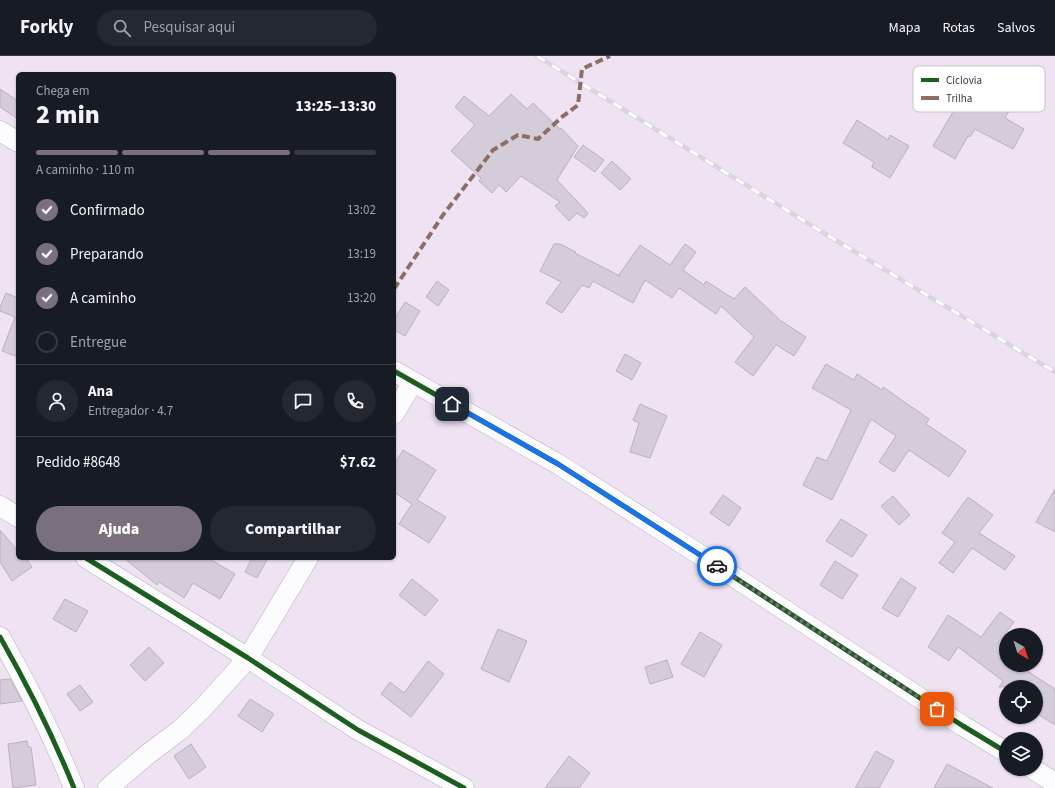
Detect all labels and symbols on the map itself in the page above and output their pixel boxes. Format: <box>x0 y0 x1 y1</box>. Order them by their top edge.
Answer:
legend <box>913 66 1045 112</box>
text: Ciclovia <box>946 73 982 88</box>
text: Trilha <box>946 91 972 106</box>
pin <box>435 387 469 421</box>
courier <box>697 546 737 586</box>
north arrow <box>999 628 1043 672</box>
pin <box>920 692 954 726</box>

